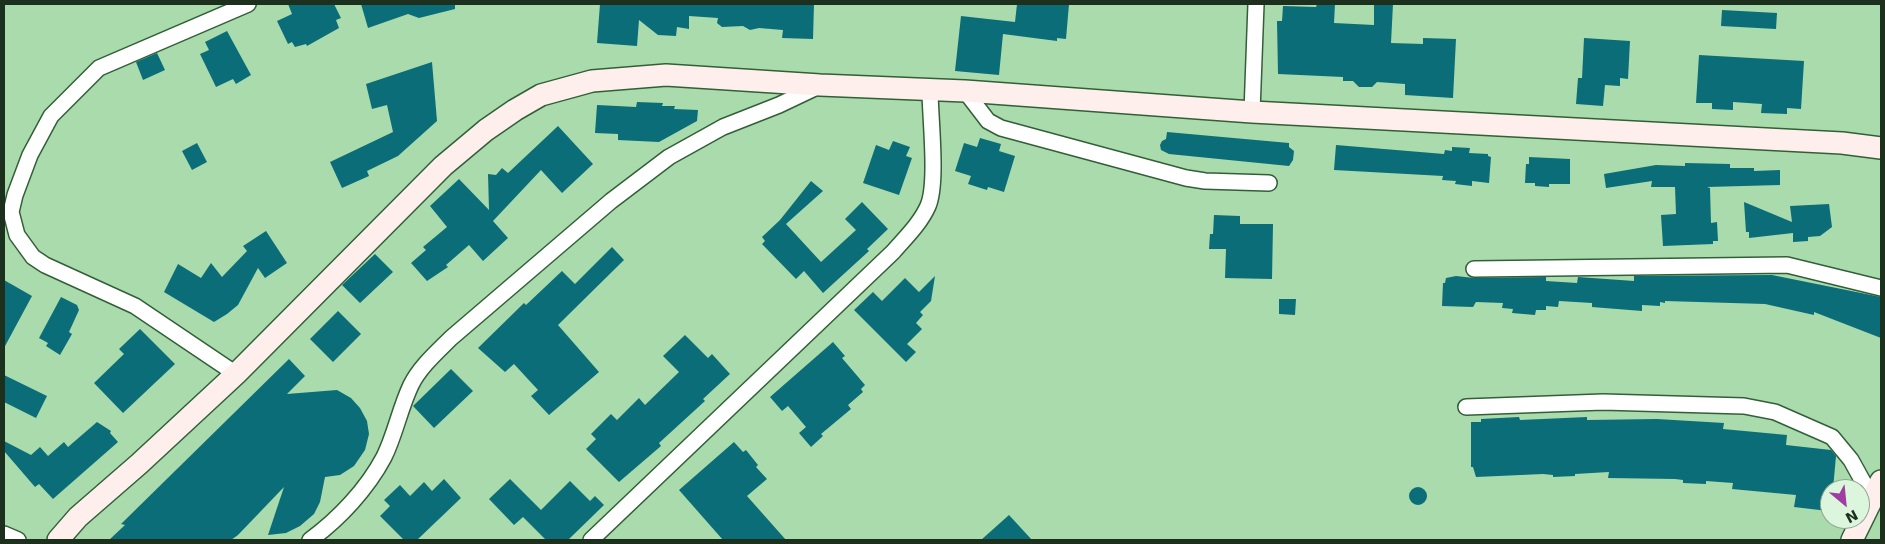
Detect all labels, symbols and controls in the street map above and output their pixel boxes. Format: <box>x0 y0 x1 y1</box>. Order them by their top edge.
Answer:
north arrow <box>1820 479 1870 529</box>
text: N <box>1843 507 1861 526</box>

